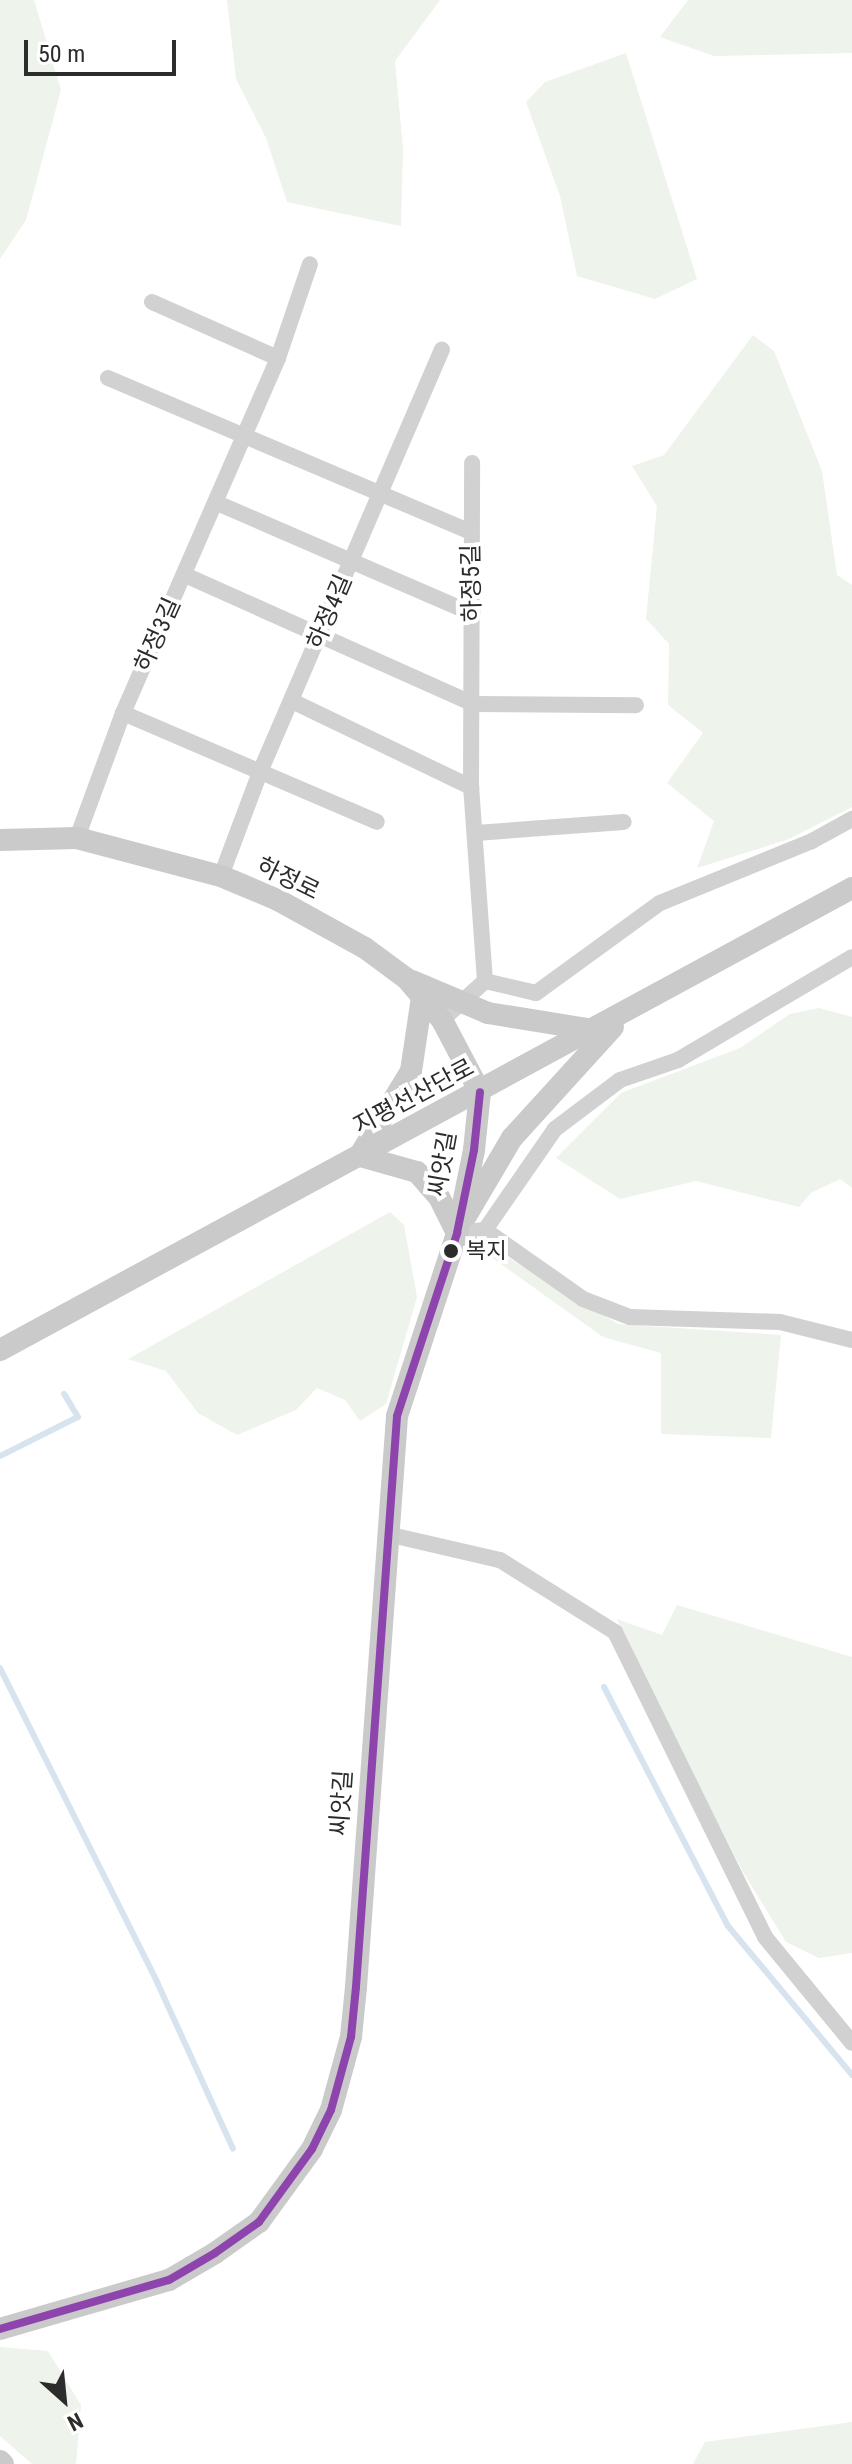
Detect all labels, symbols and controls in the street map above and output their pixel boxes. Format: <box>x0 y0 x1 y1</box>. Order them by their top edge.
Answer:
scale bar <box>28 24 180 74</box>
text: 50 m <box>38 40 85 68</box>
street label: 하정5길 <box>457 544 487 622</box>
street label: 하정4길 <box>301 570 359 654</box>
street label: 하정3길 <box>129 593 187 677</box>
street label: 하정로 <box>252 852 324 906</box>
street label: 지평선산단로 <box>349 1053 479 1141</box>
street label: 씨앗길 <box>423 1129 463 1199</box>
place label: 복지 <box>466 1238 506 1264</box>
marker: 복지 <box>443 1243 459 1259</box>
street label: 씨앗길 <box>325 1769 359 1837</box>
north arrow <box>24 2360 104 2440</box>
text: N <box>63 2408 87 2436</box>

